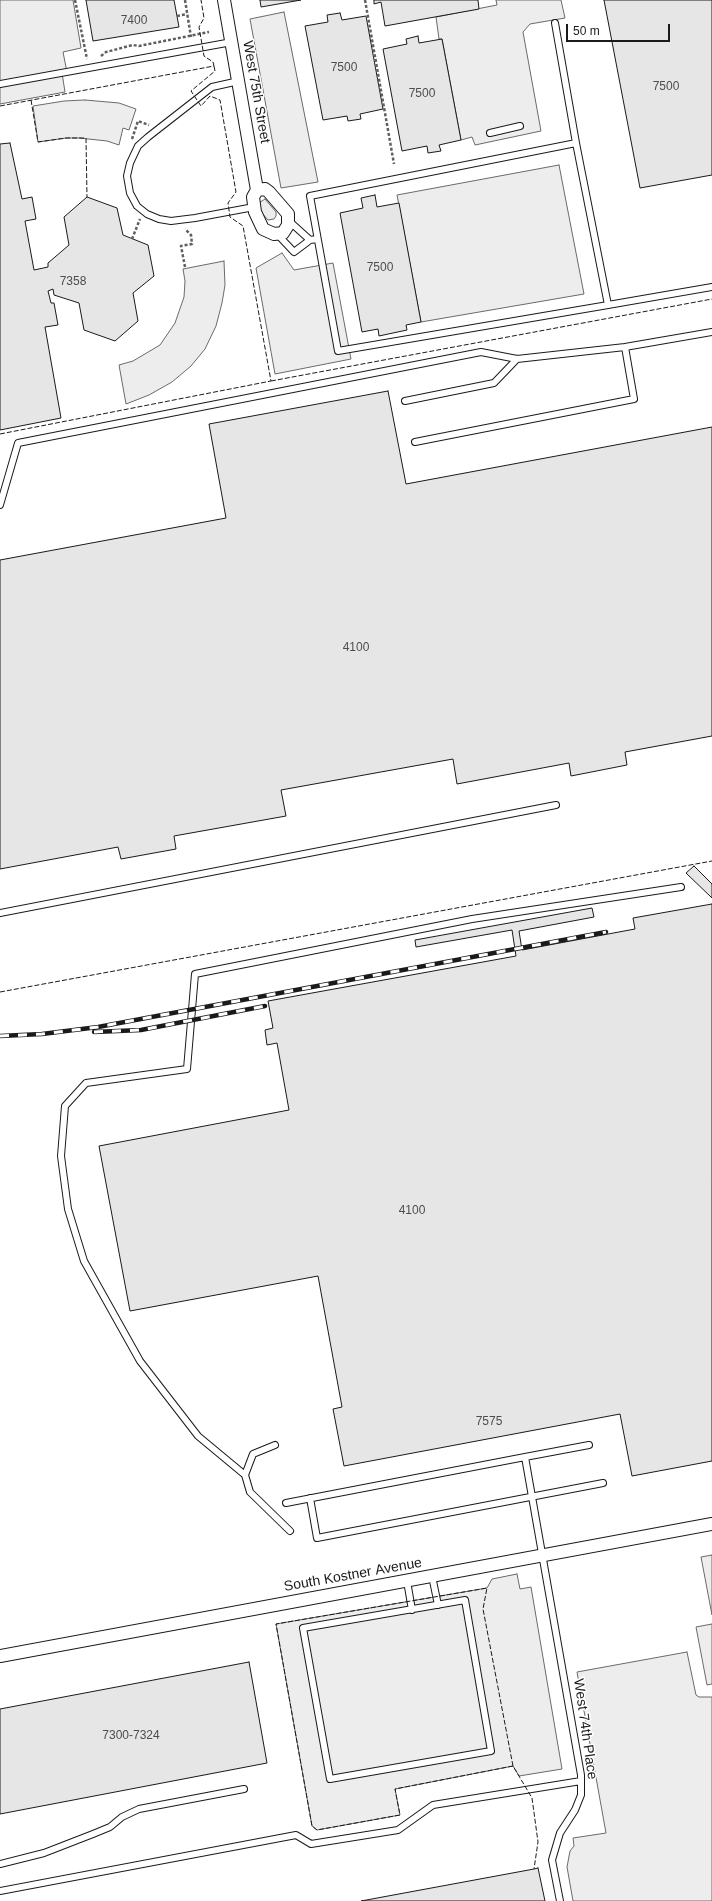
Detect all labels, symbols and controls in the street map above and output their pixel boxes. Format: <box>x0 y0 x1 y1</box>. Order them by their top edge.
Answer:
house number: 7400 <box>121 14 147 28</box>
scale bar <box>568 16 672 42</box>
text: 50 m <box>573 24 600 38</box>
street label: West 75th Street <box>239 39 273 145</box>
house number: 7500 <box>331 61 357 75</box>
house number: 7500 <box>653 80 679 94</box>
house number: 7500 <box>409 87 435 101</box>
house number: 7500 <box>367 261 393 275</box>
house number: 7358 <box>60 275 86 289</box>
house number: 4100 <box>343 641 369 655</box>
house number: 4100 <box>399 1204 425 1218</box>
house number: 7575 <box>476 1415 502 1429</box>
street label: South Kostner Avenue <box>283 1555 423 1595</box>
street label: West 74th Place <box>570 1677 600 1781</box>
house number: 7300-7324 <box>102 1729 160 1743</box>

